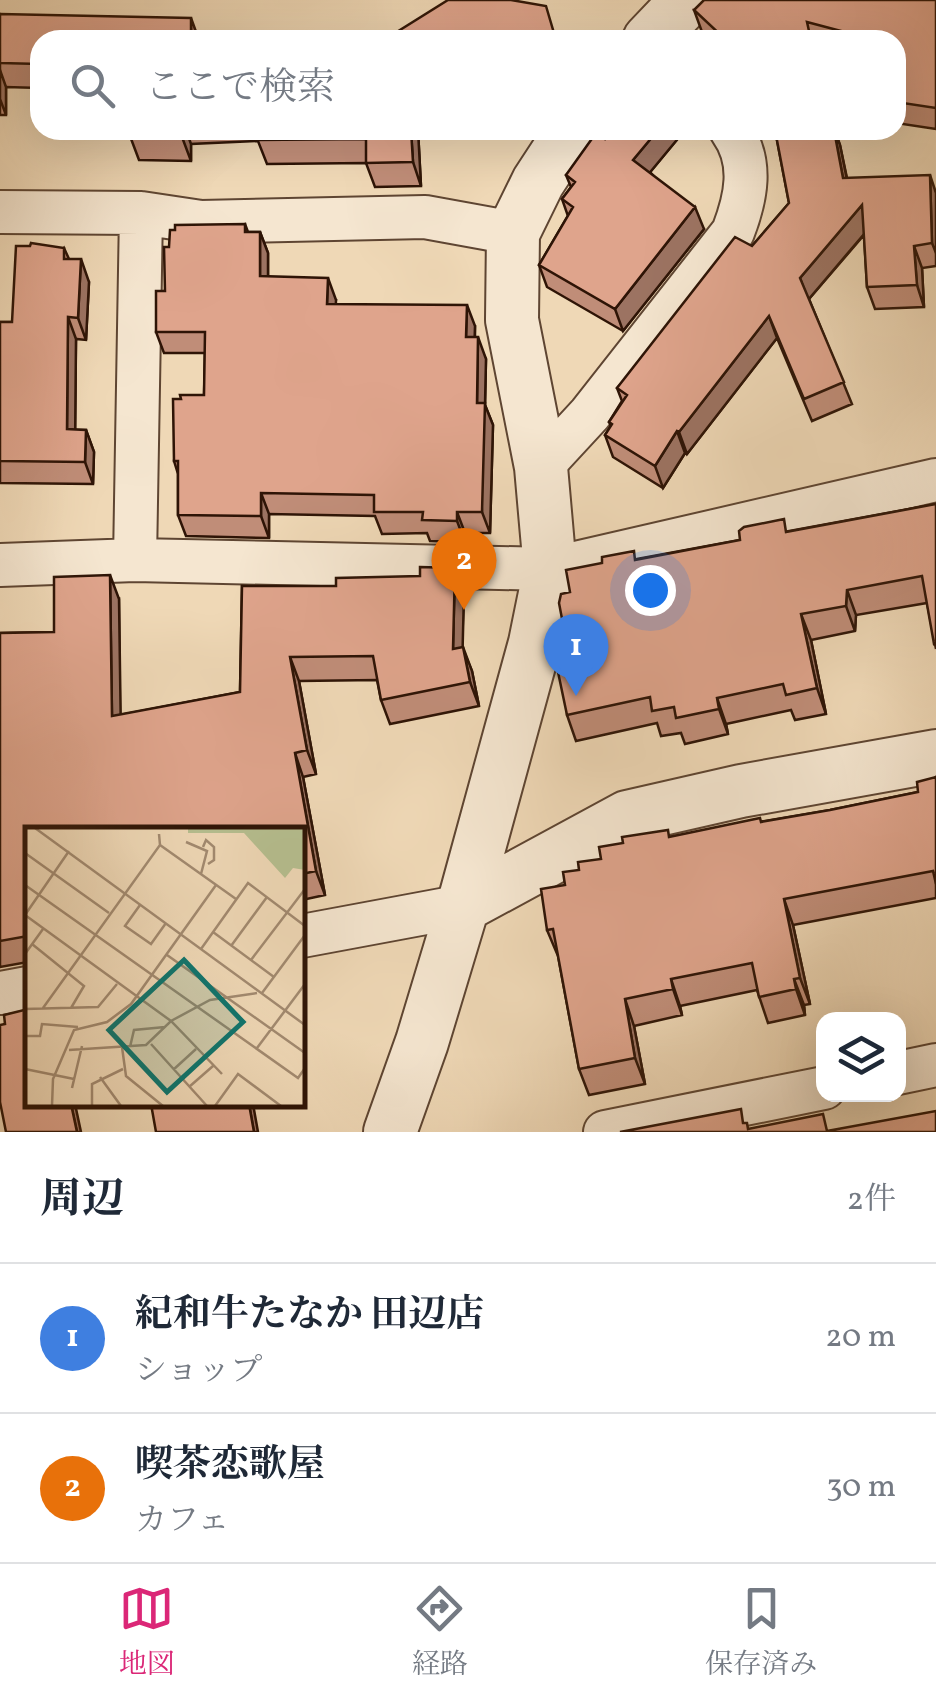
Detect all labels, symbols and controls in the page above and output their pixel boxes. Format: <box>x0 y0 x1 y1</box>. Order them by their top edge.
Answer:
search box <box>30 30 906 140</box>
icon: search <box>65 58 120 113</box>
text: ここで検索 <box>145 63 335 116</box>
pin: 2 <box>432 528 496 610</box>
your location <box>625 565 676 616</box>
pin: 1 <box>544 614 608 696</box>
inset map <box>25 827 305 1107</box>
map controls <box>816 1012 906 1102</box>
button: layers <box>816 1012 906 1102</box>
text: 周辺 <box>40 1172 124 1231</box>
text: 2件 <box>847 1179 896 1223</box>
text: 紀和牛たなか 田辺店 <box>135 1290 485 1343</box>
text: 1 <box>66 1316 79 1360</box>
text: 20 m <box>825 1316 896 1360</box>
text: ショップ <box>135 1350 262 1394</box>
text: 喫茶恋歌屋 <box>135 1440 325 1493</box>
text: 2 <box>64 1466 81 1510</box>
text: 30 m <box>826 1466 896 1510</box>
text: カフェ <box>135 1500 229 1544</box>
tab: 地図 <box>119 1581 175 1685</box>
tab: 経路 <box>412 1581 468 1685</box>
tab: 保存済み <box>705 1581 817 1685</box>

